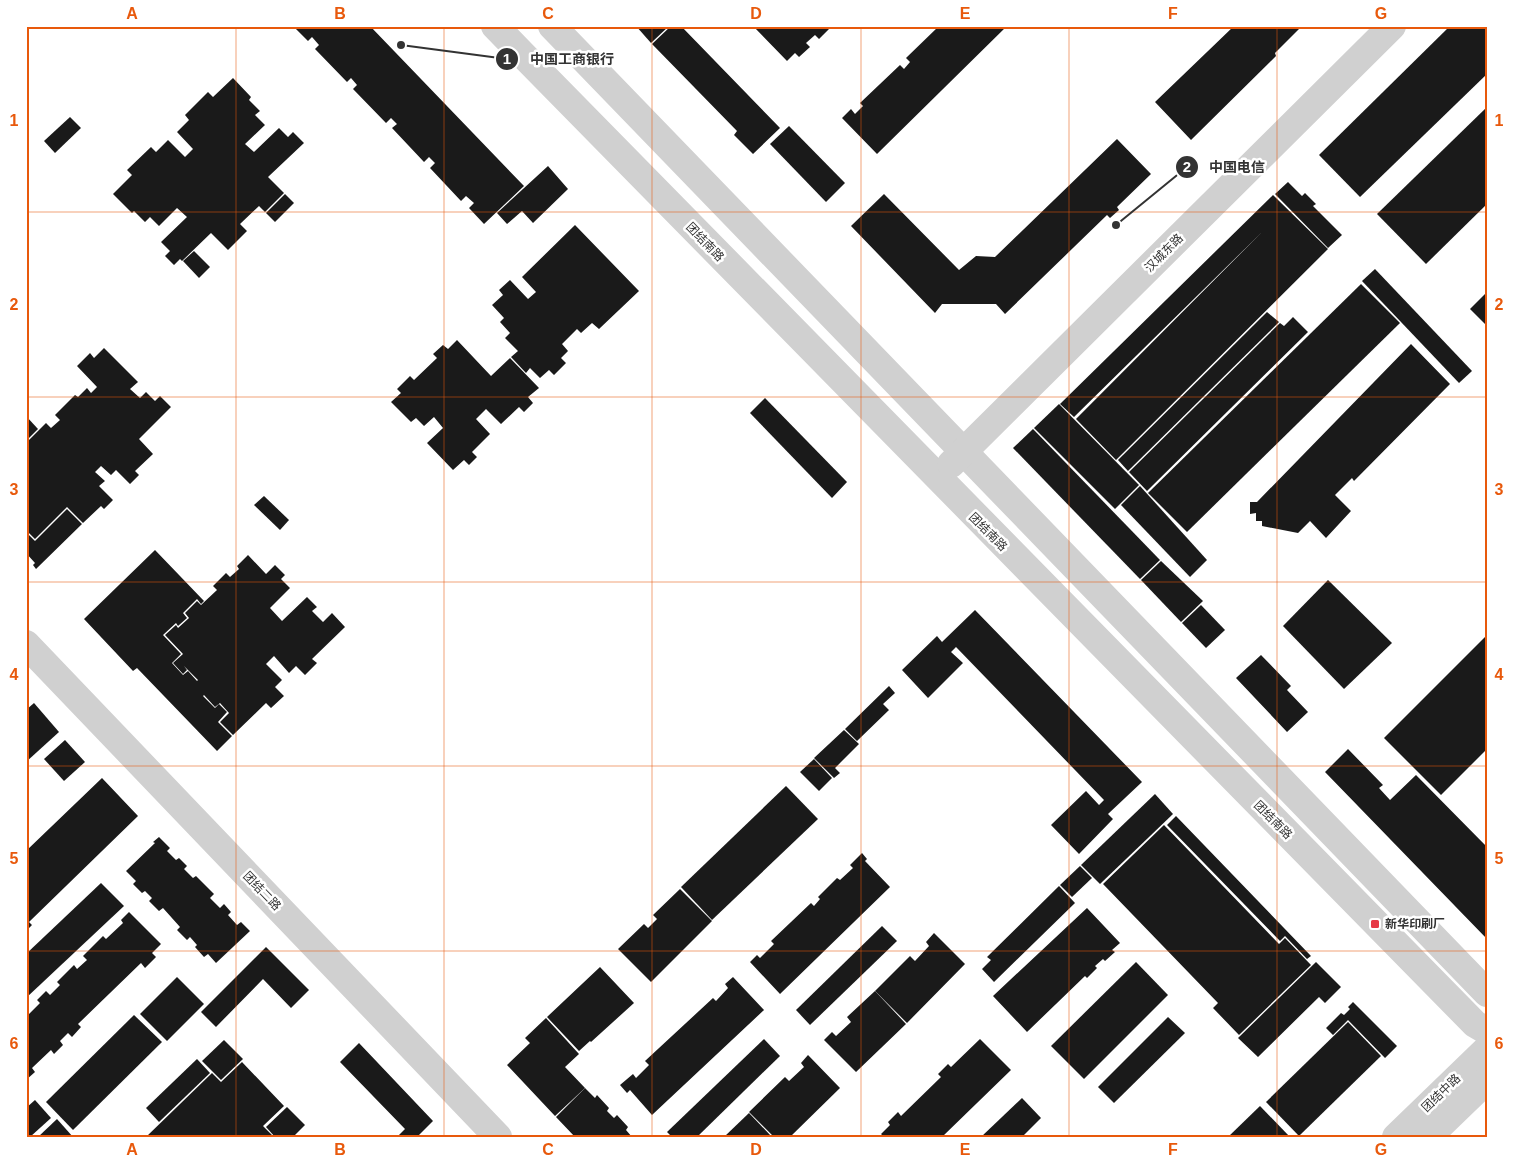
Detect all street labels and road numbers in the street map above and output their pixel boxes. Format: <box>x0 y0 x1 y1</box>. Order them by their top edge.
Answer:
street label: 团结南路 <box>683 220 727 264</box>
street label: 汉城东路 <box>1142 231 1186 275</box>
street label: 团结南路 <box>966 510 1010 554</box>
street label: 团结南路 <box>1251 798 1295 842</box>
street label: 团结二路 <box>240 869 284 913</box>
street label: 团结中路 <box>1419 1071 1463 1115</box>

